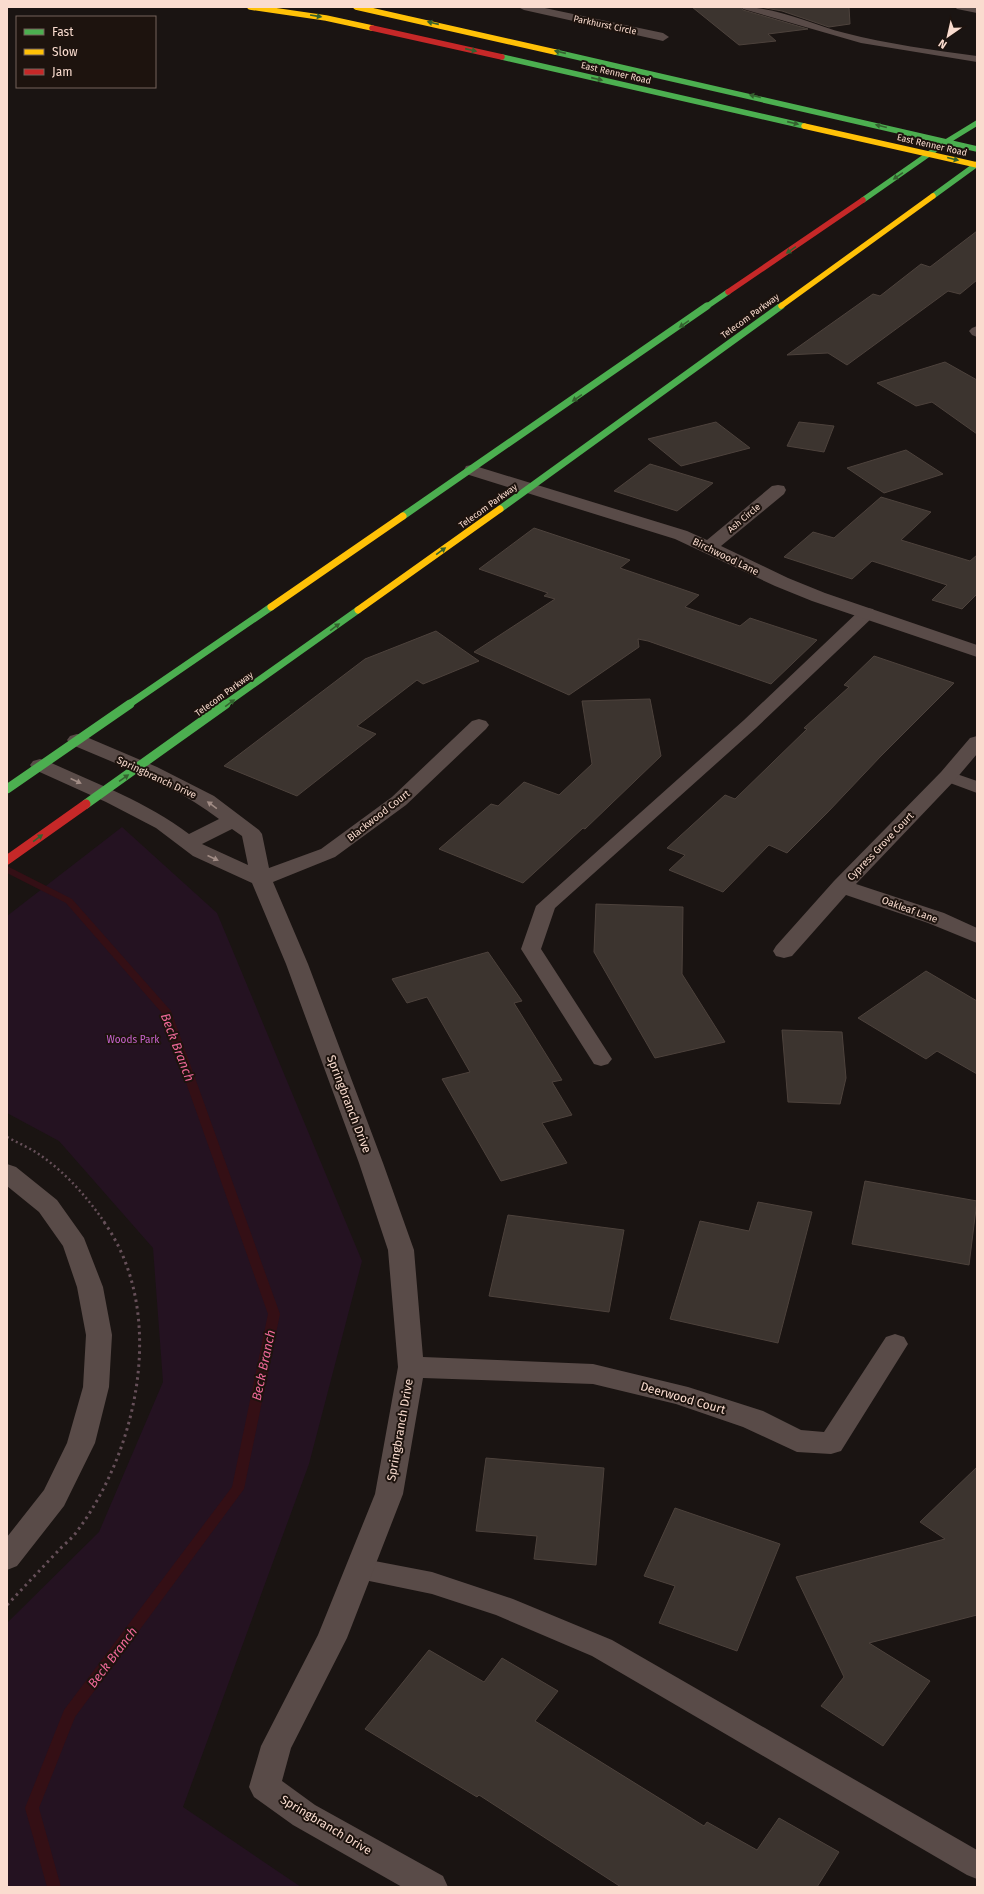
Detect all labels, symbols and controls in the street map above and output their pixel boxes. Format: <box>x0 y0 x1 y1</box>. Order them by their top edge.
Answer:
one-way arrow <box>310 13 323 19</box>
street label: Parkhurst Circle <box>573 13 637 37</box>
legend <box>16 16 156 88</box>
north arrow <box>928 16 968 56</box>
one-way arrow <box>427 19 439 25</box>
text: Fast <box>52 25 74 39</box>
text: N <box>936 36 949 51</box>
text: Slow <box>52 45 78 59</box>
one-way arrow <box>465 48 477 54</box>
one-way arrow <box>554 48 566 54</box>
street label: East Renner Road <box>580 60 652 86</box>
text: Jam <box>52 65 72 79</box>
one-way arrow <box>591 77 604 83</box>
one-way arrow <box>749 93 761 99</box>
one-way arrow <box>787 120 799 126</box>
one-way arrow <box>875 123 887 129</box>
street label: East Renner Road <box>896 132 968 158</box>
one-way arrow <box>947 157 959 163</box>
one-way arrow <box>893 172 903 180</box>
one-way arrow <box>786 246 796 254</box>
street label: Telecom Parkway <box>719 291 781 340</box>
one-way arrow <box>679 320 689 328</box>
one-way arrow <box>572 394 582 402</box>
street label: Telecom Parkway <box>457 481 519 530</box>
street label: Ash Circle <box>726 501 762 535</box>
street label: Birchwood Lane <box>690 536 761 578</box>
one-way arrow <box>436 547 446 555</box>
one-way arrow <box>330 623 341 631</box>
street label: Telecom Parkway <box>193 669 255 718</box>
one-way arrow <box>224 699 235 707</box>
street label: Springbranch Drive <box>115 754 198 802</box>
one-way arrow <box>118 774 129 782</box>
one-way arrow <box>70 779 82 785</box>
street label: Blackwood Court <box>345 787 413 844</box>
one-way arrow <box>207 801 218 809</box>
street label: Cypress Grove Court <box>845 810 917 883</box>
one-way arrow <box>32 834 43 842</box>
one-way arrow <box>208 855 219 861</box>
street label: Oakleaf Lane <box>880 894 939 926</box>
water label: Beck Branch <box>158 1011 197 1084</box>
park label: Woods Park <box>107 1034 160 1046</box>
street label: Springbranch Drive <box>324 1053 374 1155</box>
water label: Beck Branch <box>249 1328 278 1402</box>
street label: Springbranch Drive <box>384 1378 416 1482</box>
street label: Deerwood Court <box>639 1379 728 1417</box>
water label: Beck Branch <box>85 1624 140 1691</box>
street label: Springbranch Drive <box>278 1792 374 1858</box>

